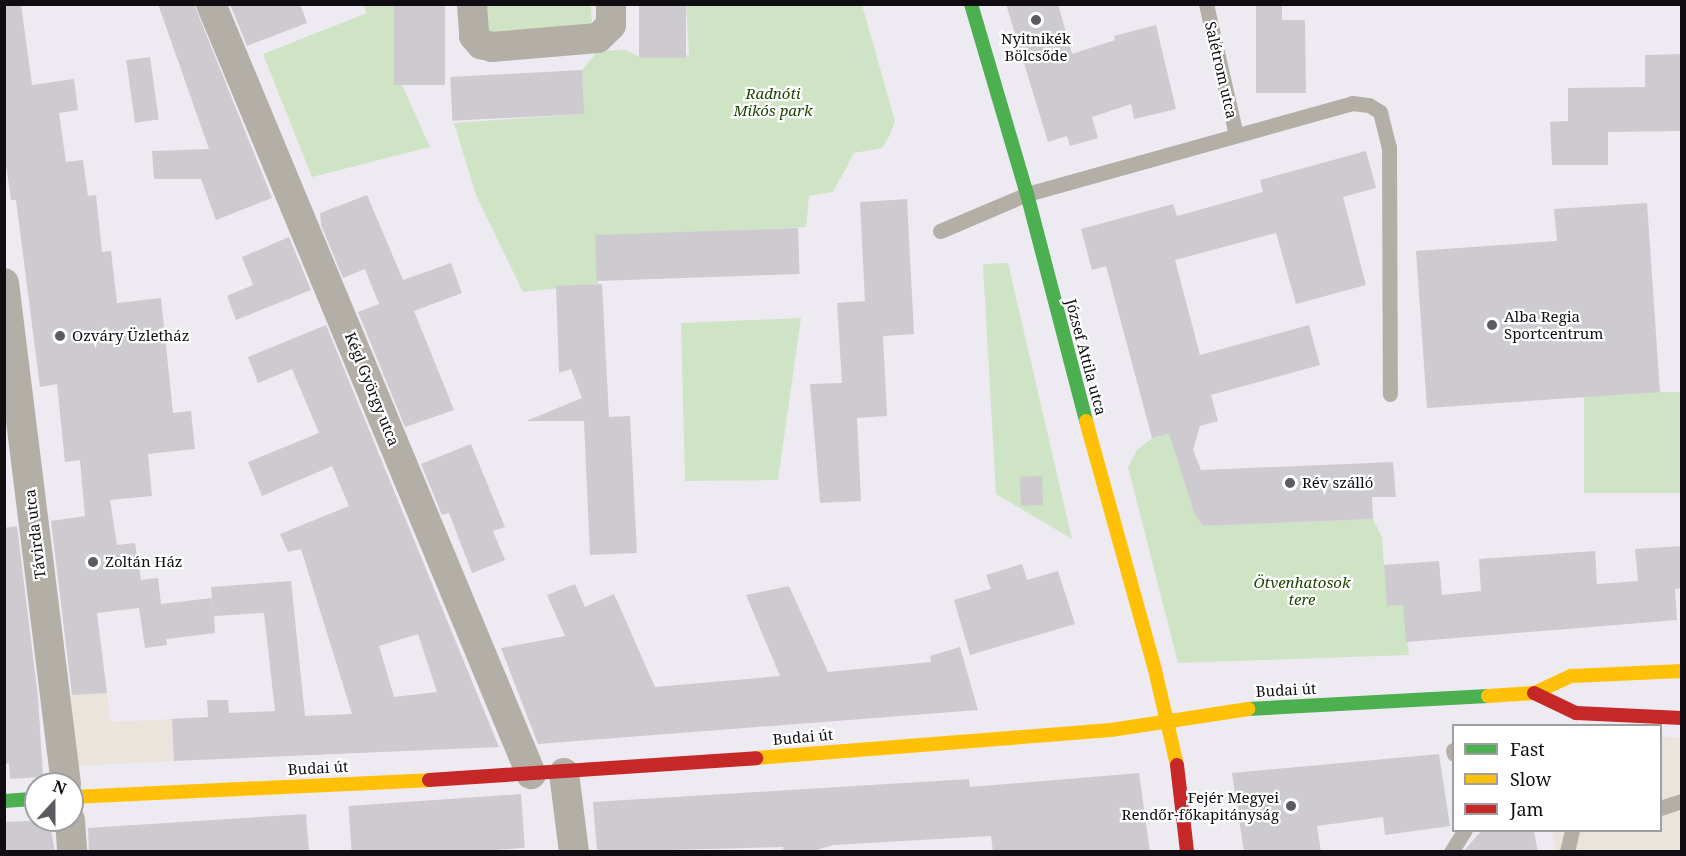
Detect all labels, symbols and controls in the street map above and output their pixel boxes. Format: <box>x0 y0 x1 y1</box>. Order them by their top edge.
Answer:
marker: Nyitnikék Bölcsőde <box>1029 13 1043 27</box>
street label: Salétrom utca <box>1201 20 1241 120</box>
place label: Nyitnikék Bölcsőde <box>1001 29 1071 64</box>
park label: Radnóti Mikós park <box>733 84 813 119</box>
street label: József Attila utca <box>1062 297 1110 417</box>
place label: Alba Regia Sportcentrum <box>1504 307 1603 342</box>
marker: Alba Regia Sportcentrum <box>1485 318 1499 332</box>
place label: Ozváry Üzletház <box>72 327 189 345</box>
marker: Ozváry Üzletház <box>53 329 67 343</box>
street label: Kégl György utca <box>341 330 403 448</box>
place label: Rév szálló <box>1302 474 1373 492</box>
marker: Rév szálló <box>1283 476 1297 490</box>
street label: Távirda utca <box>21 488 49 580</box>
place label: Zoltán Ház <box>105 553 182 571</box>
marker: Zoltán Ház <box>86 555 100 569</box>
park label: Ötvenhatosok tere <box>1253 573 1351 608</box>
street label: Budai út <box>1255 679 1317 701</box>
legend <box>1452 724 1662 832</box>
street label: Budai út <box>772 725 834 749</box>
text: Fast <box>1510 737 1545 761</box>
street label: Budai út <box>287 757 349 779</box>
text: Slow <box>1510 767 1551 791</box>
north arrow <box>24 772 84 832</box>
text: N <box>50 775 70 800</box>
place label: Fejér Megyei Rendőr-főkapitányság <box>1122 788 1279 823</box>
text: Jam <box>1510 797 1544 821</box>
marker: Fejér Megyei Rendőr-főkapitányság <box>1284 799 1298 813</box>

